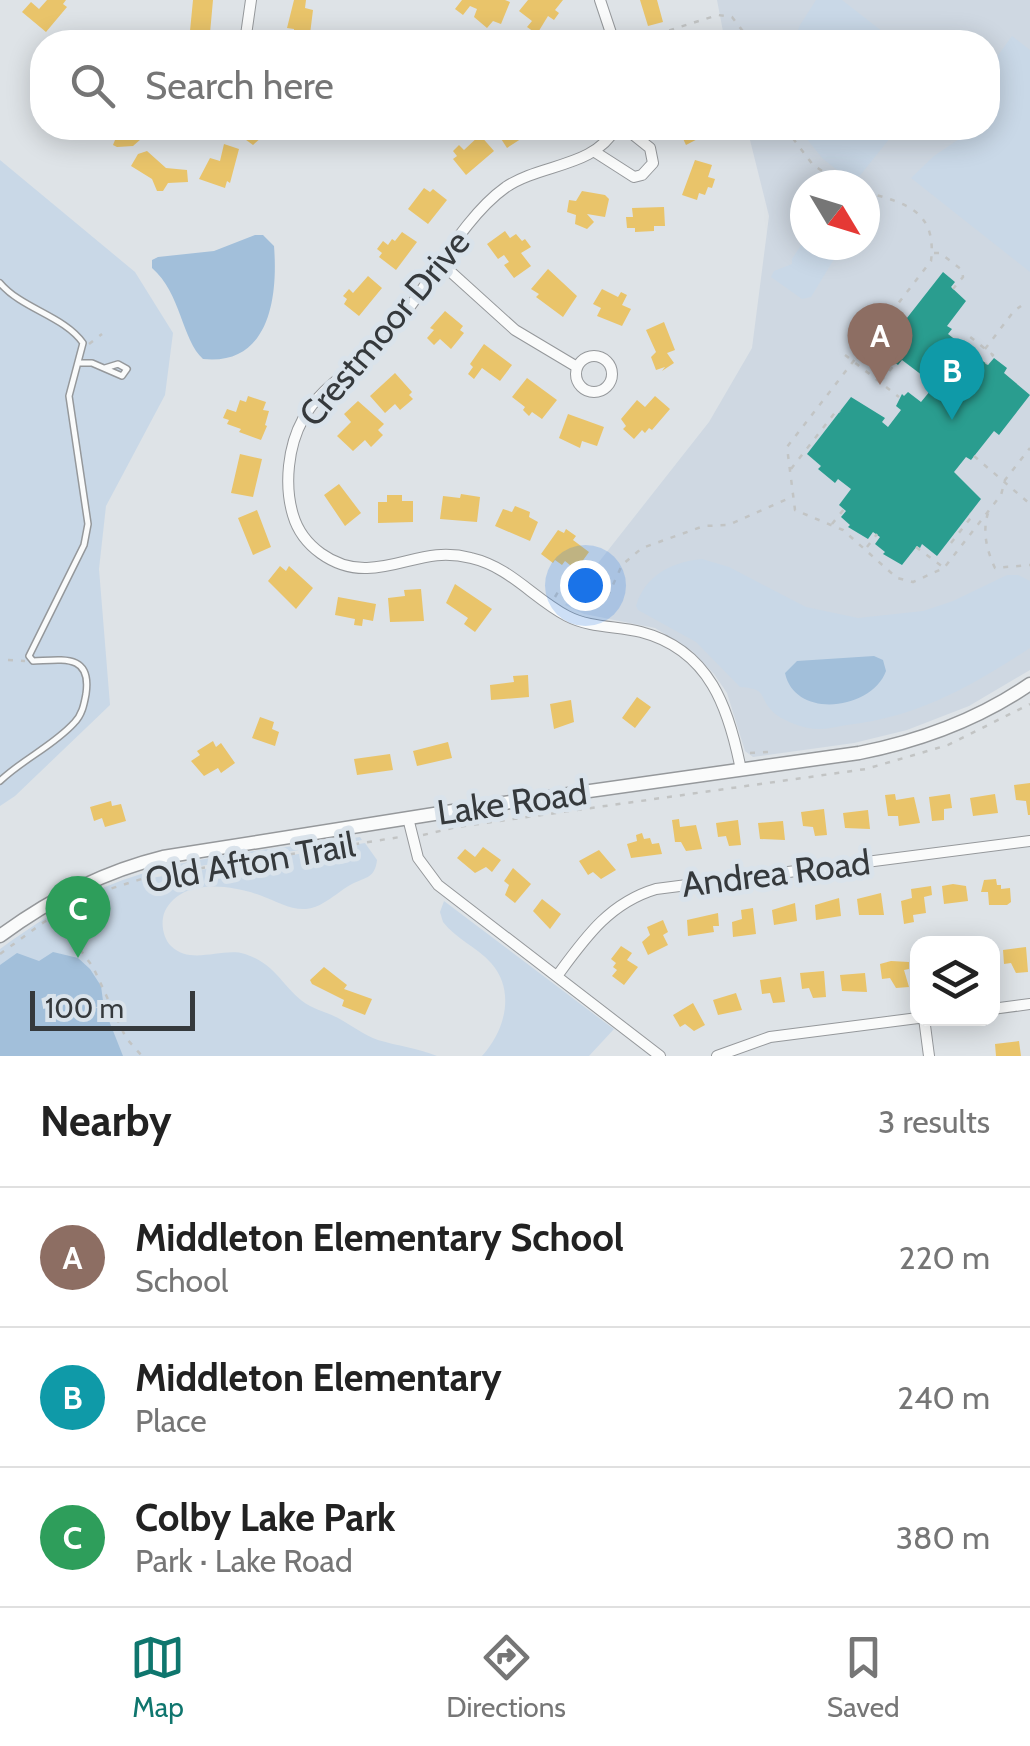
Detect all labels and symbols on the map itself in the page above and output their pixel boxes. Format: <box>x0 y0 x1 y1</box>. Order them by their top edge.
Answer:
north arrow <box>790 170 880 260</box>
street label: Crestmoor Drive <box>290 221 478 435</box>
pin: A <box>848 302 912 385</box>
pin: B <box>920 338 984 420</box>
your location <box>560 560 611 611</box>
street label: Lake Road <box>434 770 590 834</box>
street label: Old Afton Trail <box>142 822 359 902</box>
street label: Andrea Road <box>679 840 873 906</box>
pin: C <box>46 876 110 958</box>
scale bar <box>30 986 195 1030</box>

